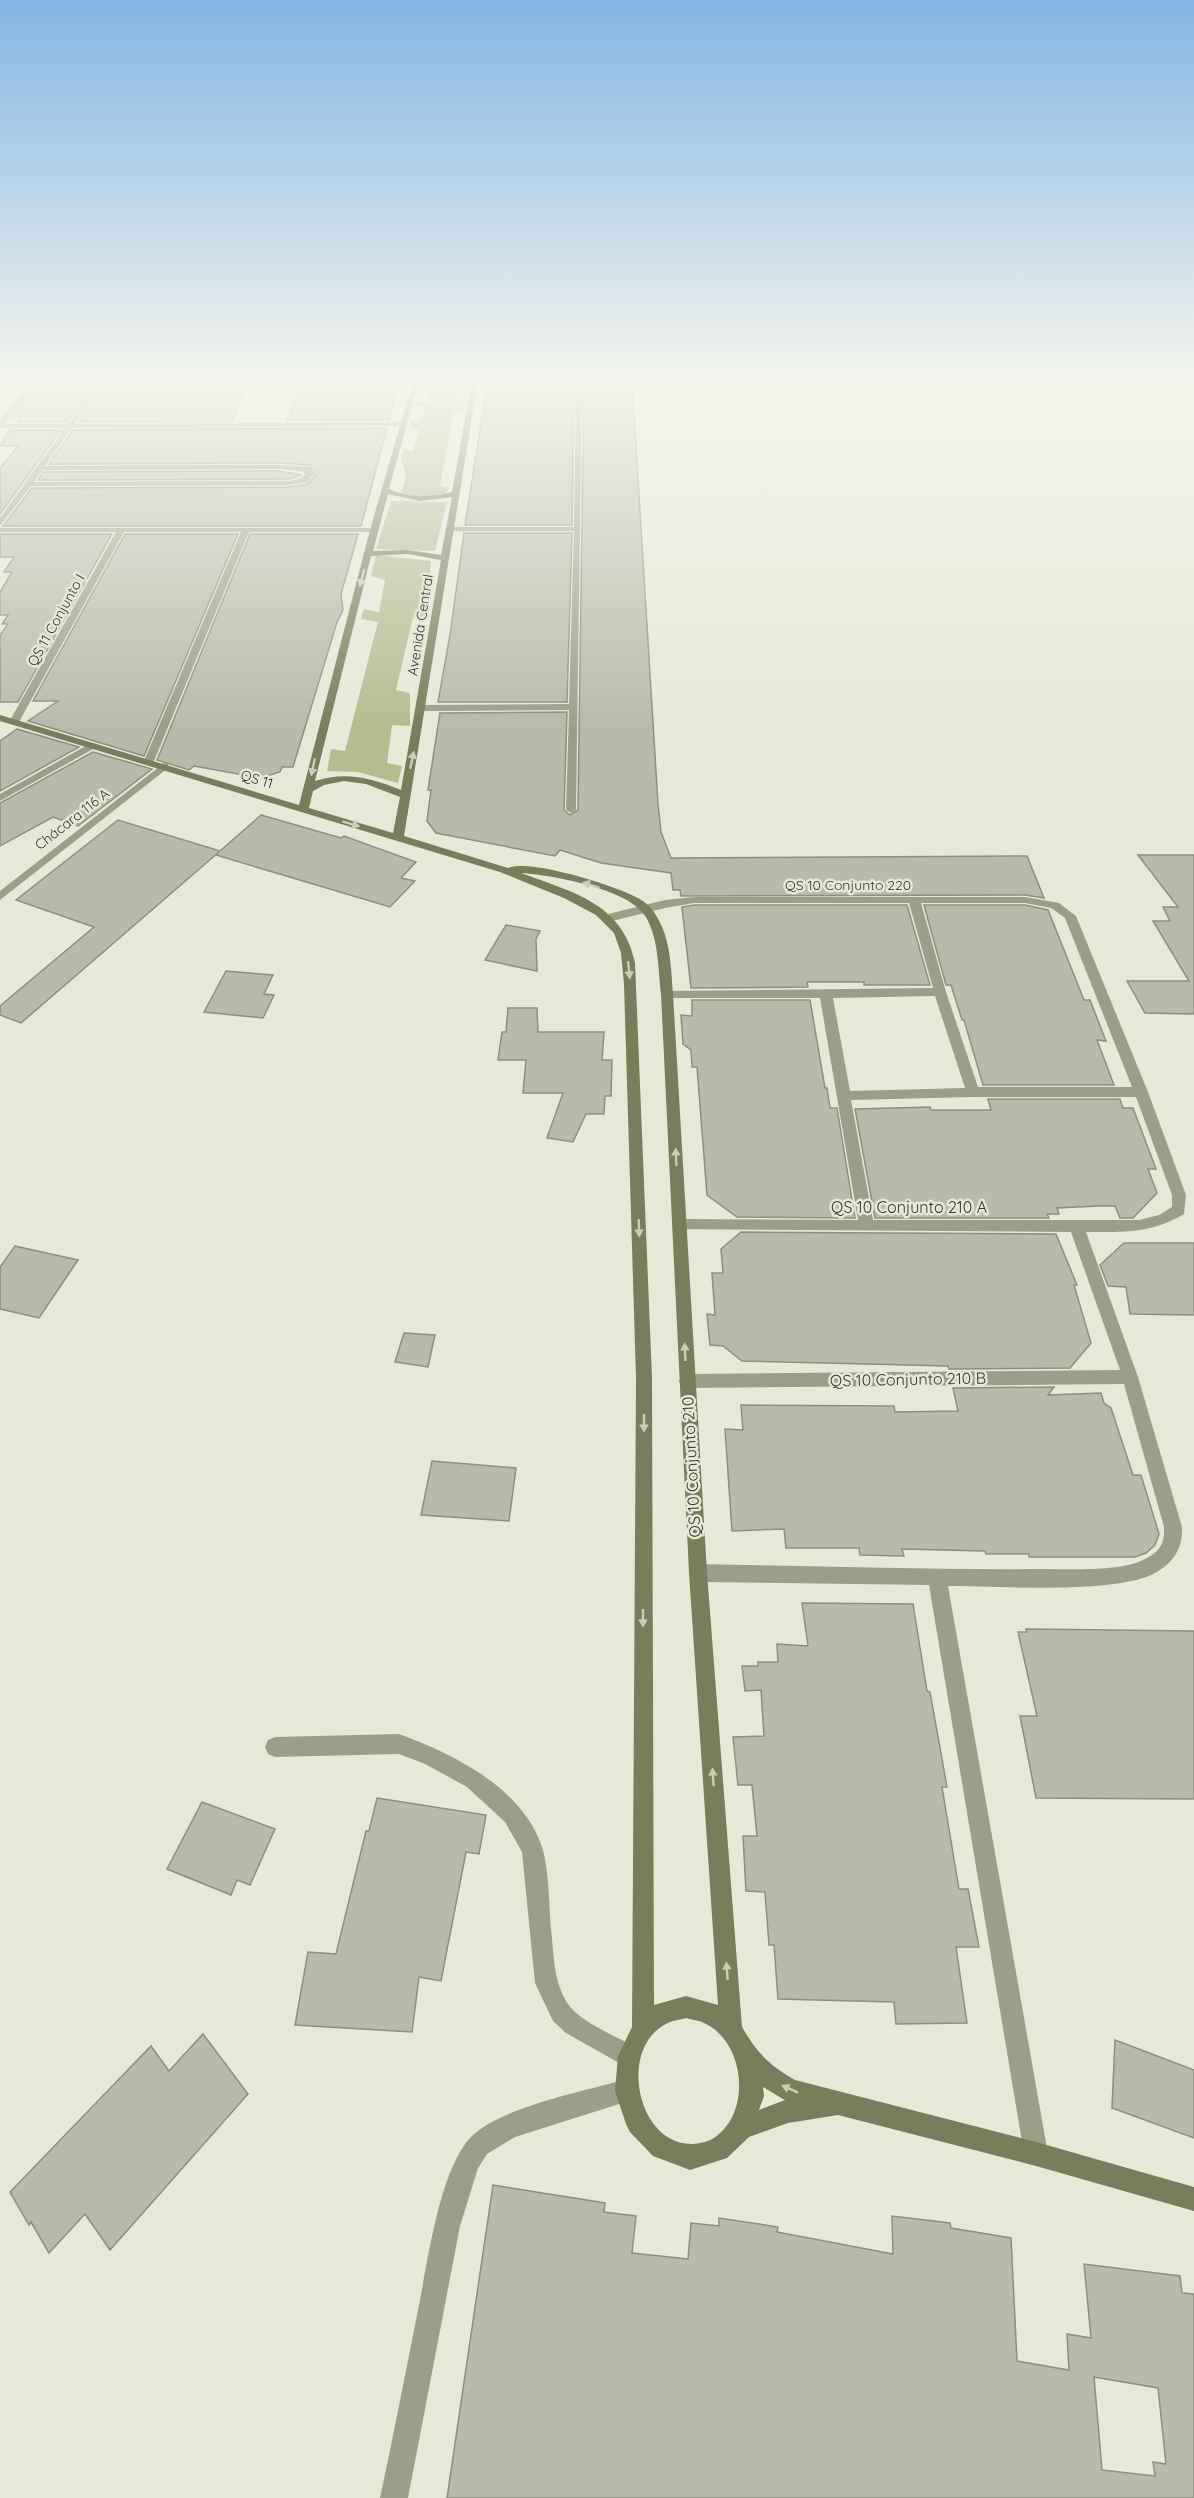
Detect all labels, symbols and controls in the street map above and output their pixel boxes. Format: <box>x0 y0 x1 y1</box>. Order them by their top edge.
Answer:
one-way arrow <box>356 569 366 587</box>
street label: QS 11 Conjunto I <box>23 571 89 669</box>
street label: Avenida Central <box>403 573 437 677</box>
one-way arrow <box>408 750 417 769</box>
one-way arrow <box>308 757 317 776</box>
street label: QS 11 <box>239 766 275 792</box>
street label: Chácara 116 A <box>31 784 113 854</box>
one-way arrow <box>342 819 360 829</box>
street label: QS 10 Conjunto 220 <box>785 876 911 894</box>
one-way arrow <box>582 880 600 889</box>
one-way arrow <box>624 961 634 980</box>
one-way arrow <box>671 1147 680 1166</box>
street label: QS 10 Conjunto 210 A <box>831 1197 987 1217</box>
one-way arrow <box>634 1219 643 1238</box>
one-way arrow <box>681 1342 690 1361</box>
street label: QS 10 Conjunto 210 B <box>830 1368 986 1390</box>
street label: QS 10 Conjunto 210 <box>677 1396 705 1538</box>
one-way arrow <box>639 1414 649 1433</box>
one-way arrow <box>638 1609 648 1628</box>
one-way arrow <box>708 1767 717 1786</box>
one-way arrow <box>722 1962 732 1981</box>
one-way arrow <box>780 2084 798 2094</box>

